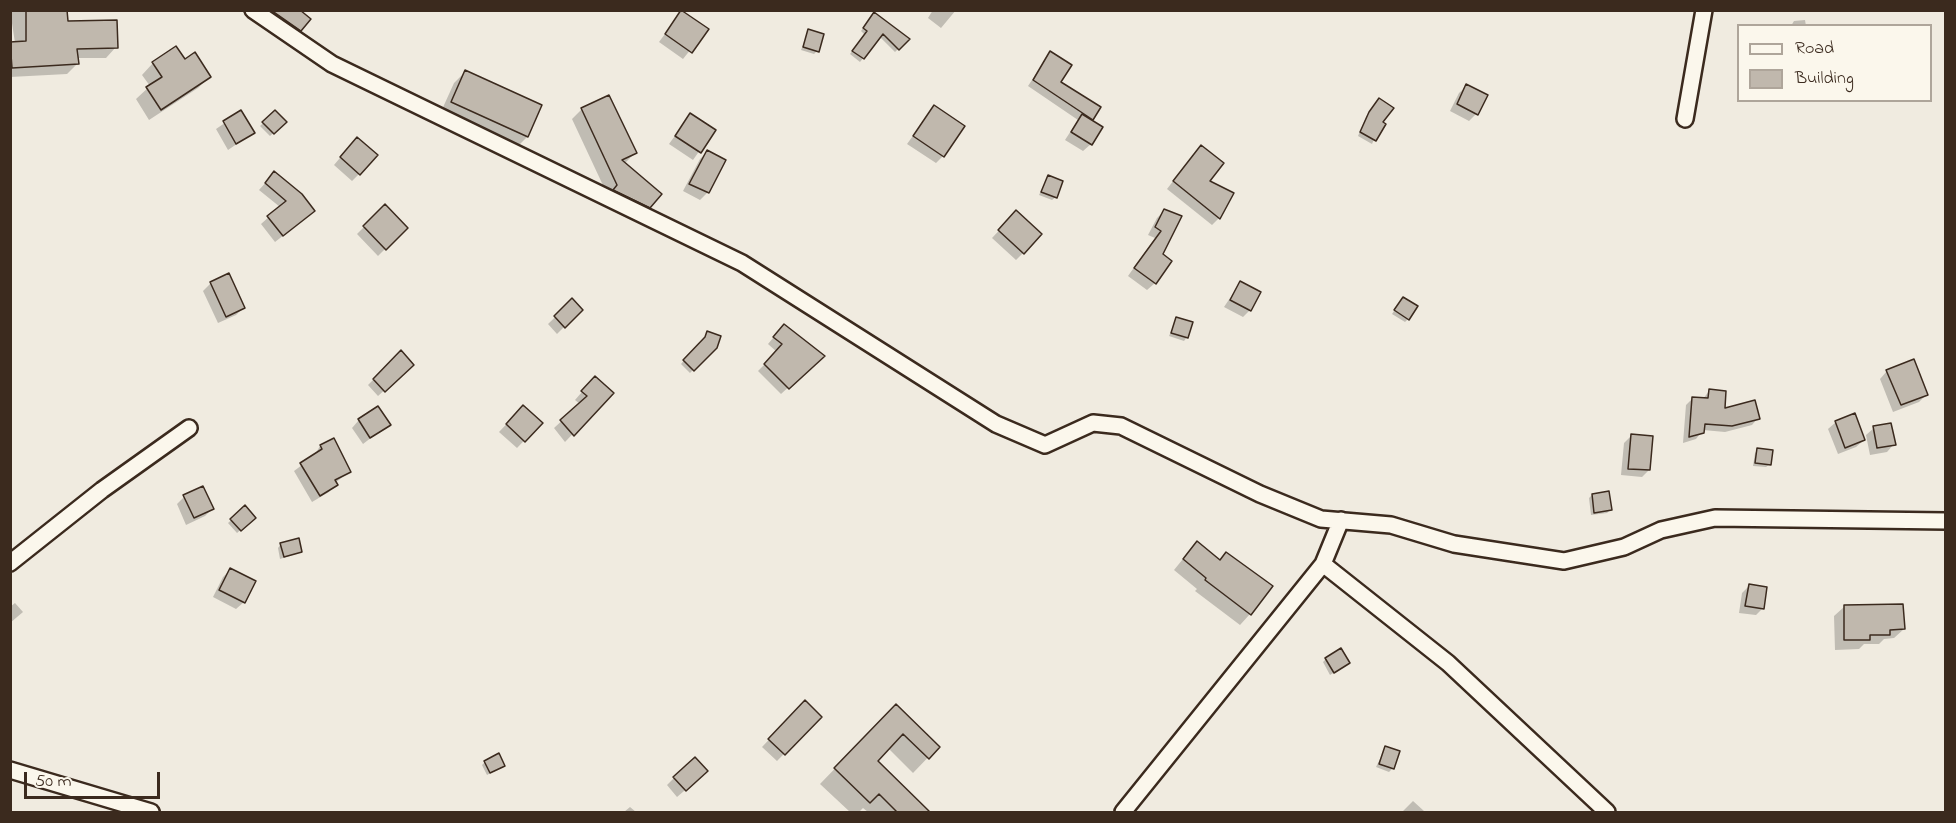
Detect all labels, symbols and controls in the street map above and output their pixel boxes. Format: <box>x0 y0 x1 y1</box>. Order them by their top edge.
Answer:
legend <box>1737 24 1932 102</box>
text: Road <box>1795 36 1834 62</box>
text: Building <box>1795 66 1854 92</box>
scale bar <box>27 760 164 798</box>
text: 50 m <box>35 769 72 795</box>

